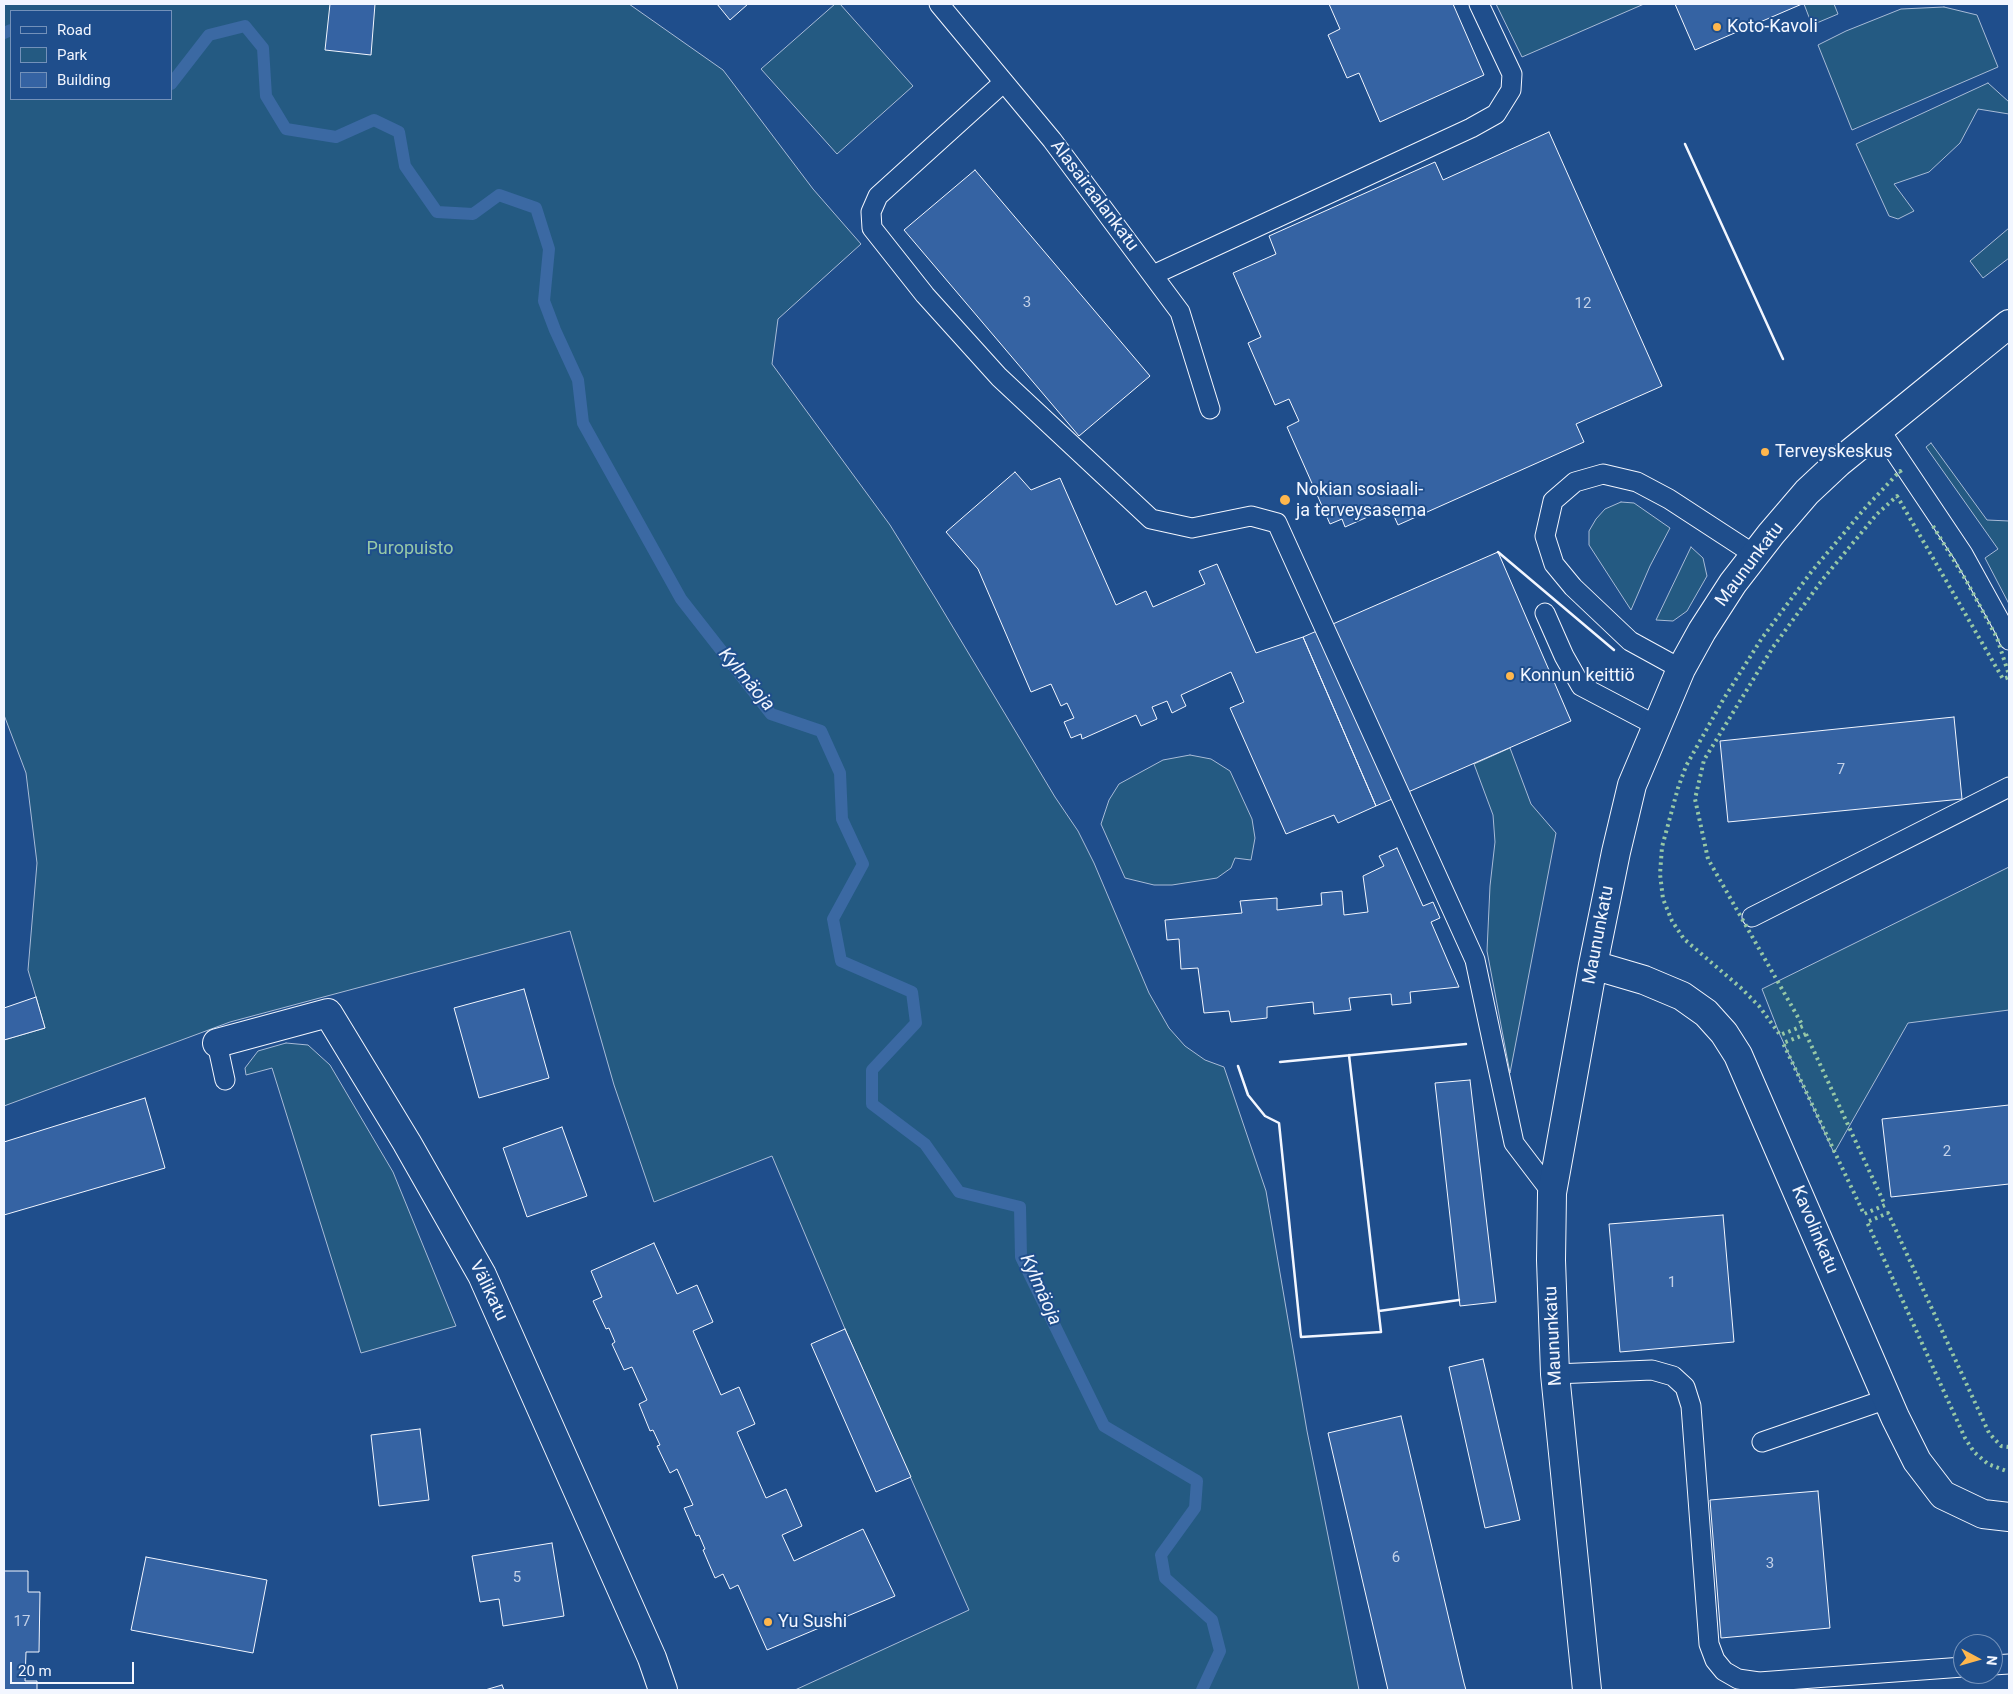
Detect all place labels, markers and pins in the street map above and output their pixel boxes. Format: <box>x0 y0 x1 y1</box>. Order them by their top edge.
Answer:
place label: Koto-Kavoli <box>1727 16 1818 38</box>
marker: Koto-Kavoli <box>1711 21 1723 33</box>
place label: Terveyskeskus <box>1775 441 1893 463</box>
marker: Terveyskeskus <box>1759 446 1771 458</box>
place label: Nokian sosiaali- ja terveysasema <box>1296 479 1426 522</box>
marker: Nokian sosiaali- ja terveysasema <box>1278 493 1292 507</box>
place label: Konnun keittiö <box>1520 665 1635 687</box>
marker: Konnun keittiö <box>1504 670 1516 682</box>
place label: Yu Sushi <box>778 1611 847 1633</box>
marker: Yu Sushi <box>762 1616 774 1628</box>

